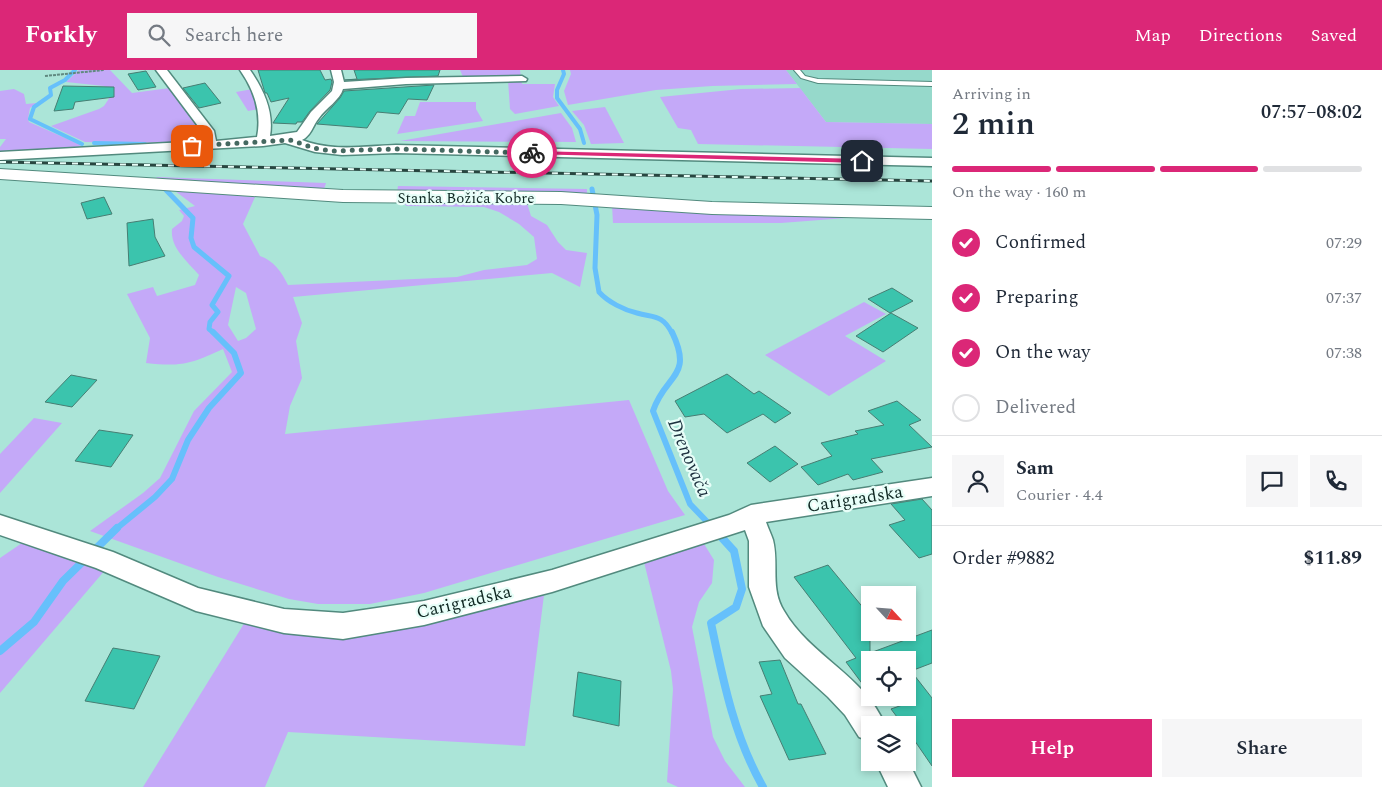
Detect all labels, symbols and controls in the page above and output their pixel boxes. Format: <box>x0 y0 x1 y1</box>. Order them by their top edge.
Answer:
search box <box>127 13 477 58</box>
text: Forkly <box>25 17 97 53</box>
icon: search <box>145 21 173 49</box>
text: Search here <box>185 21 283 50</box>
text: Map <box>1135 22 1171 49</box>
text: Directions <box>1199 22 1283 49</box>
text: Saved <box>1311 22 1357 49</box>
text: Arriving in <box>952 82 1031 106</box>
text: 07:57–08:02 <box>1261 98 1362 127</box>
text: 2 min <box>952 100 1035 149</box>
pin <box>171 125 213 167</box>
courier <box>507 128 557 178</box>
icon: bag <box>178 132 206 160</box>
icon: bike <box>518 139 546 167</box>
pin <box>841 140 883 182</box>
icon: home <box>848 147 876 175</box>
text: On the way · 160 m <box>952 180 1086 204</box>
street label: Stanka Božića Kobre <box>397 187 535 210</box>
text: Confirmed <box>995 228 1086 257</box>
icon: check <box>952 229 980 257</box>
text: 07:29 <box>1326 231 1362 255</box>
text: Preparing <box>995 283 1079 312</box>
icon: check <box>952 284 980 312</box>
text: 07:37 <box>1326 286 1362 310</box>
text: On the way <box>995 338 1091 367</box>
icon: check <box>952 339 980 367</box>
text: 07:38 <box>1326 341 1362 365</box>
text: Delivered <box>995 393 1076 422</box>
water label: Drenovača <box>659 414 719 502</box>
text: Sam <box>1016 454 1054 483</box>
button: person <box>952 455 1004 507</box>
button: chat <box>1246 455 1298 507</box>
button: phone <box>1310 455 1362 507</box>
street label: Carigradska <box>805 478 905 520</box>
text: Courier · 4.4 <box>1016 483 1103 507</box>
text: Order #9882 <box>952 544 1055 573</box>
text: $11.89 <box>1304 544 1362 573</box>
street label: Carigradska <box>414 578 514 626</box>
north arrow <box>861 586 916 641</box>
map controls <box>861 586 916 771</box>
button: locate <box>861 651 916 706</box>
button: layers <box>861 716 916 771</box>
button: Help <box>952 719 1152 777</box>
button: Share <box>1162 719 1362 777</box>

